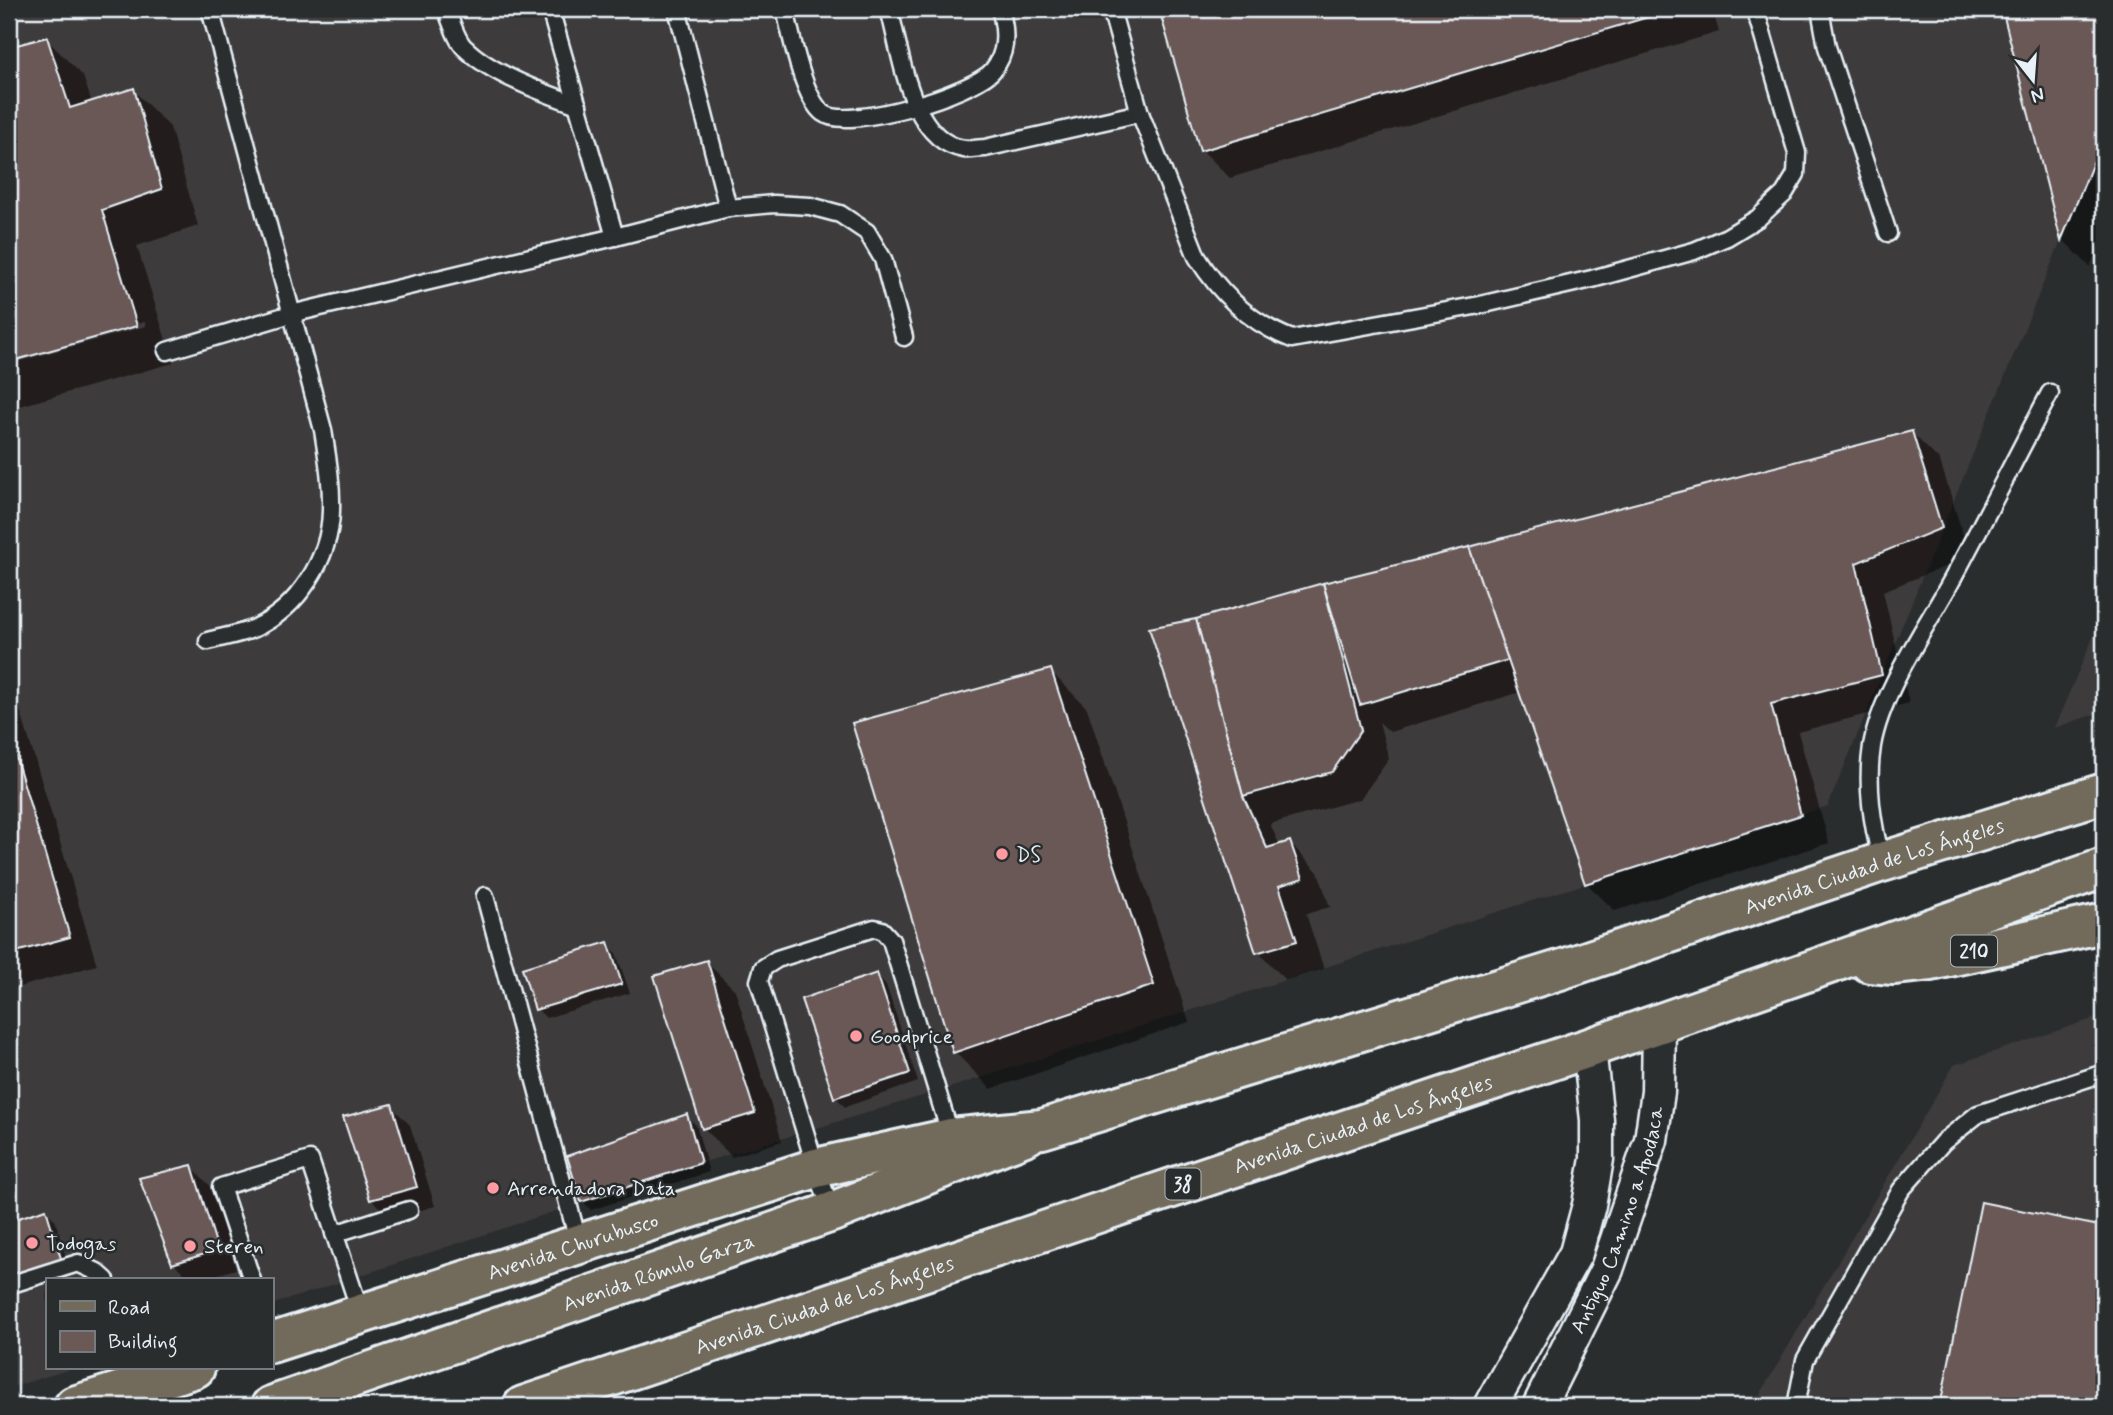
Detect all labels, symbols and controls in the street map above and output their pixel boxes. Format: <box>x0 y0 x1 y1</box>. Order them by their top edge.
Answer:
north arrow <box>1997 46 2068 116</box>
text: N <box>2028 81 2047 109</box>
street label: Avenida Ciudad de Los Ángeles <box>1741 812 2008 922</box>
place label: DS <box>1016 841 1041 869</box>
marker: DS <box>994 846 1010 862</box>
road number: 210 <box>1951 936 1997 967</box>
place label: Goodprice <box>870 1023 953 1051</box>
marker: Goodprice <box>848 1028 864 1044</box>
street label: Avenida Ciudad de Los Ángeles <box>1230 1068 1496 1181</box>
street label: Antiguo Camino a Apodaca <box>1564 1104 1671 1338</box>
road number: 38 <box>1166 1168 1200 1200</box>
place label: Arrendadora Data <box>507 1175 676 1203</box>
marker: Arrendadora Data <box>485 1180 501 1196</box>
street label: Avenida Churubusco <box>484 1207 662 1288</box>
street label: Avenida Rómulo Garza <box>559 1227 758 1319</box>
place label: Todogas <box>46 1230 116 1259</box>
place label: Steren <box>204 1233 264 1261</box>
marker: Todogas <box>24 1235 40 1251</box>
marker: Steren <box>182 1238 198 1254</box>
street label: Avenida Ciudad de Los Ángeles <box>692 1249 958 1362</box>
legend <box>46 1278 273 1370</box>
text: Road <box>108 1294 150 1322</box>
text: Building <box>108 1328 178 1358</box>

